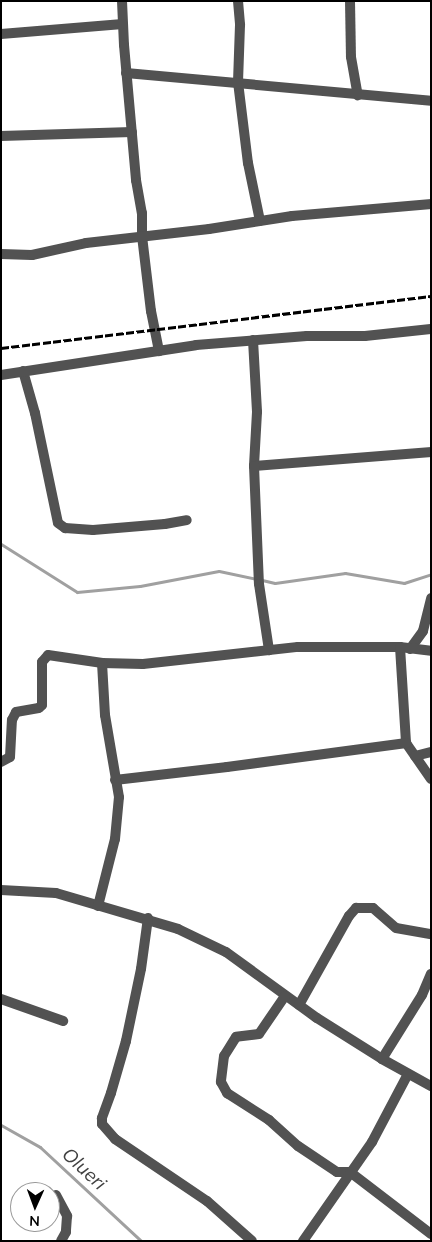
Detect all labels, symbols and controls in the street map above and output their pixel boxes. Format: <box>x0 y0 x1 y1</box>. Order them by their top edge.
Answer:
water label: Olueri <box>57 1143 111 1195</box>
north arrow <box>10 1182 60 1232</box>
text: N <box>29 1212 40 1230</box>

